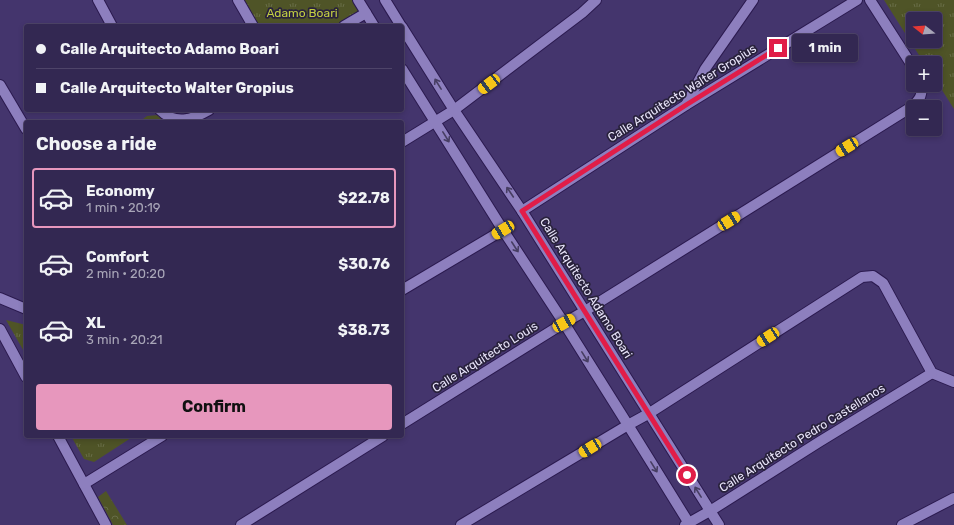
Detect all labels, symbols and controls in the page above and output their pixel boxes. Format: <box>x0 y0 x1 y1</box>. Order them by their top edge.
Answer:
park label: Adamo Boari <box>266 6 338 20</box>
north arrow <box>906 12 942 48</box>
map controls <box>906 12 942 136</box>
callout: 1 min <box>792 34 858 62</box>
route end <box>769 39 787 57</box>
text: Calle Arquitecto Adamo Boari <box>60 40 279 58</box>
text: 1 min <box>808 40 842 55</box>
street label: Calle Arquitecto Walter Gropius <box>605 41 759 145</box>
button: + <box>906 56 942 92</box>
car <box>476 72 502 96</box>
one-way arrow <box>433 78 441 90</box>
text: Calle Arquitecto Walter Gropius <box>60 79 294 97</box>
button: − <box>906 100 942 136</box>
one-way arrow <box>442 131 450 143</box>
text: Choose a ride <box>36 133 157 155</box>
car <box>834 136 860 158</box>
icon: car <box>38 180 74 216</box>
text: Economy <box>86 182 155 200</box>
one-way arrow <box>505 186 513 198</box>
text: $22.78 <box>338 189 390 207</box>
text: 1 min · 20:19 <box>86 200 160 215</box>
car <box>716 210 742 232</box>
street label: Calle Arquitecto Adamo Boari <box>537 215 635 361</box>
car <box>490 219 516 241</box>
one-way arrow <box>511 241 519 253</box>
icon: car <box>38 246 74 282</box>
text: Comfort <box>86 248 149 266</box>
text: $30.76 <box>338 255 390 273</box>
text: 2 min · 20:20 <box>86 266 165 281</box>
icon: car <box>38 312 74 348</box>
car <box>551 312 577 334</box>
text: XL <box>86 314 105 332</box>
street label: Calle Arquitecto Louis <box>430 319 540 395</box>
text: $38.73 <box>338 321 390 339</box>
car <box>755 325 781 349</box>
text: 3 min · 20:21 <box>86 332 163 347</box>
one-way arrow <box>581 351 589 362</box>
street label: Calle Arquitecto Pedro Castellanos <box>717 381 887 495</box>
button: Confirm <box>36 384 392 430</box>
car <box>577 437 603 459</box>
one-way arrow <box>650 461 658 472</box>
route start <box>678 466 696 484</box>
one-way arrow <box>693 486 701 498</box>

